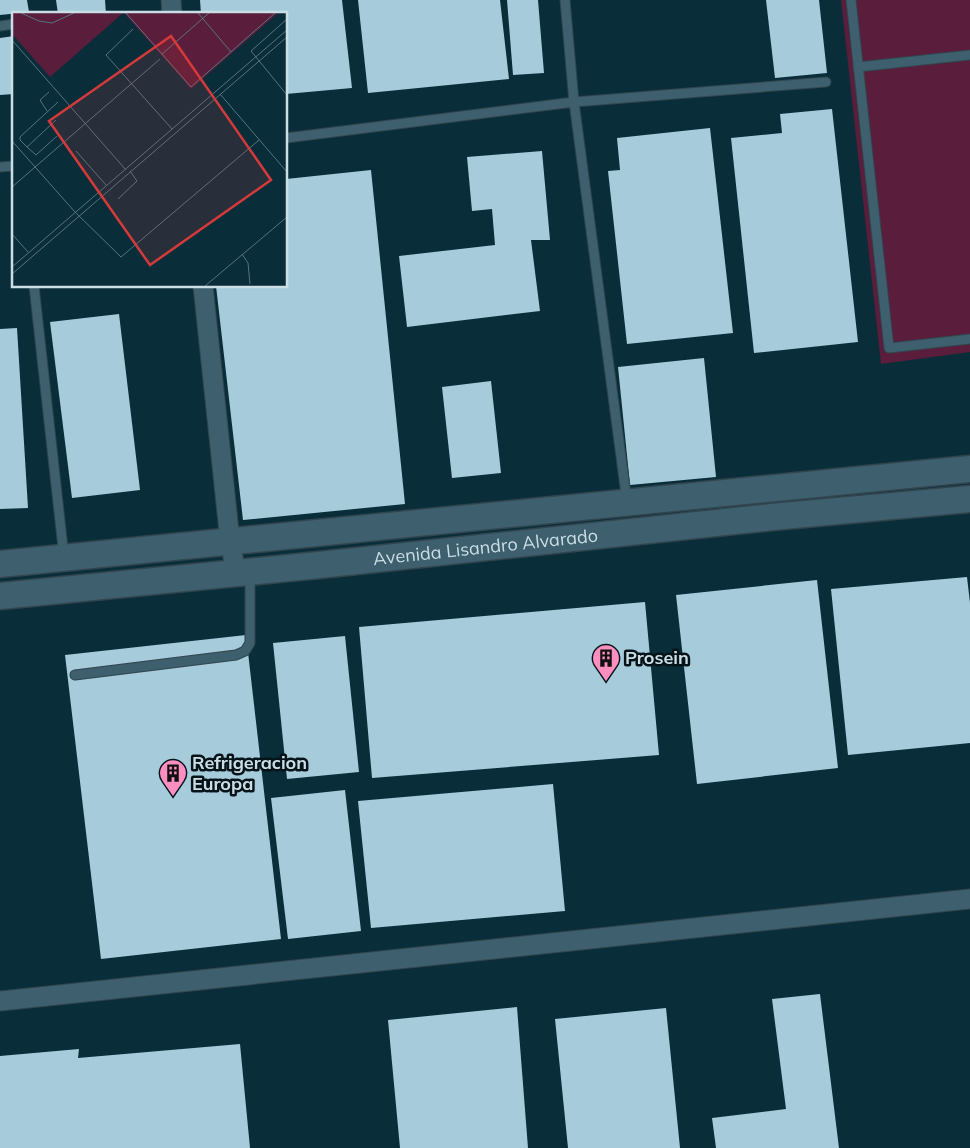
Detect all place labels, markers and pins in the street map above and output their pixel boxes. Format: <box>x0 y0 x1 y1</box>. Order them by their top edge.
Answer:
building icon: Prosein <box>591 643 621 682</box>
place label: Prosein <box>625 646 689 669</box>
place label: Refrigeracion Europa <box>192 751 307 795</box>
building icon: Refrigeracion Europa <box>158 758 188 797</box>

